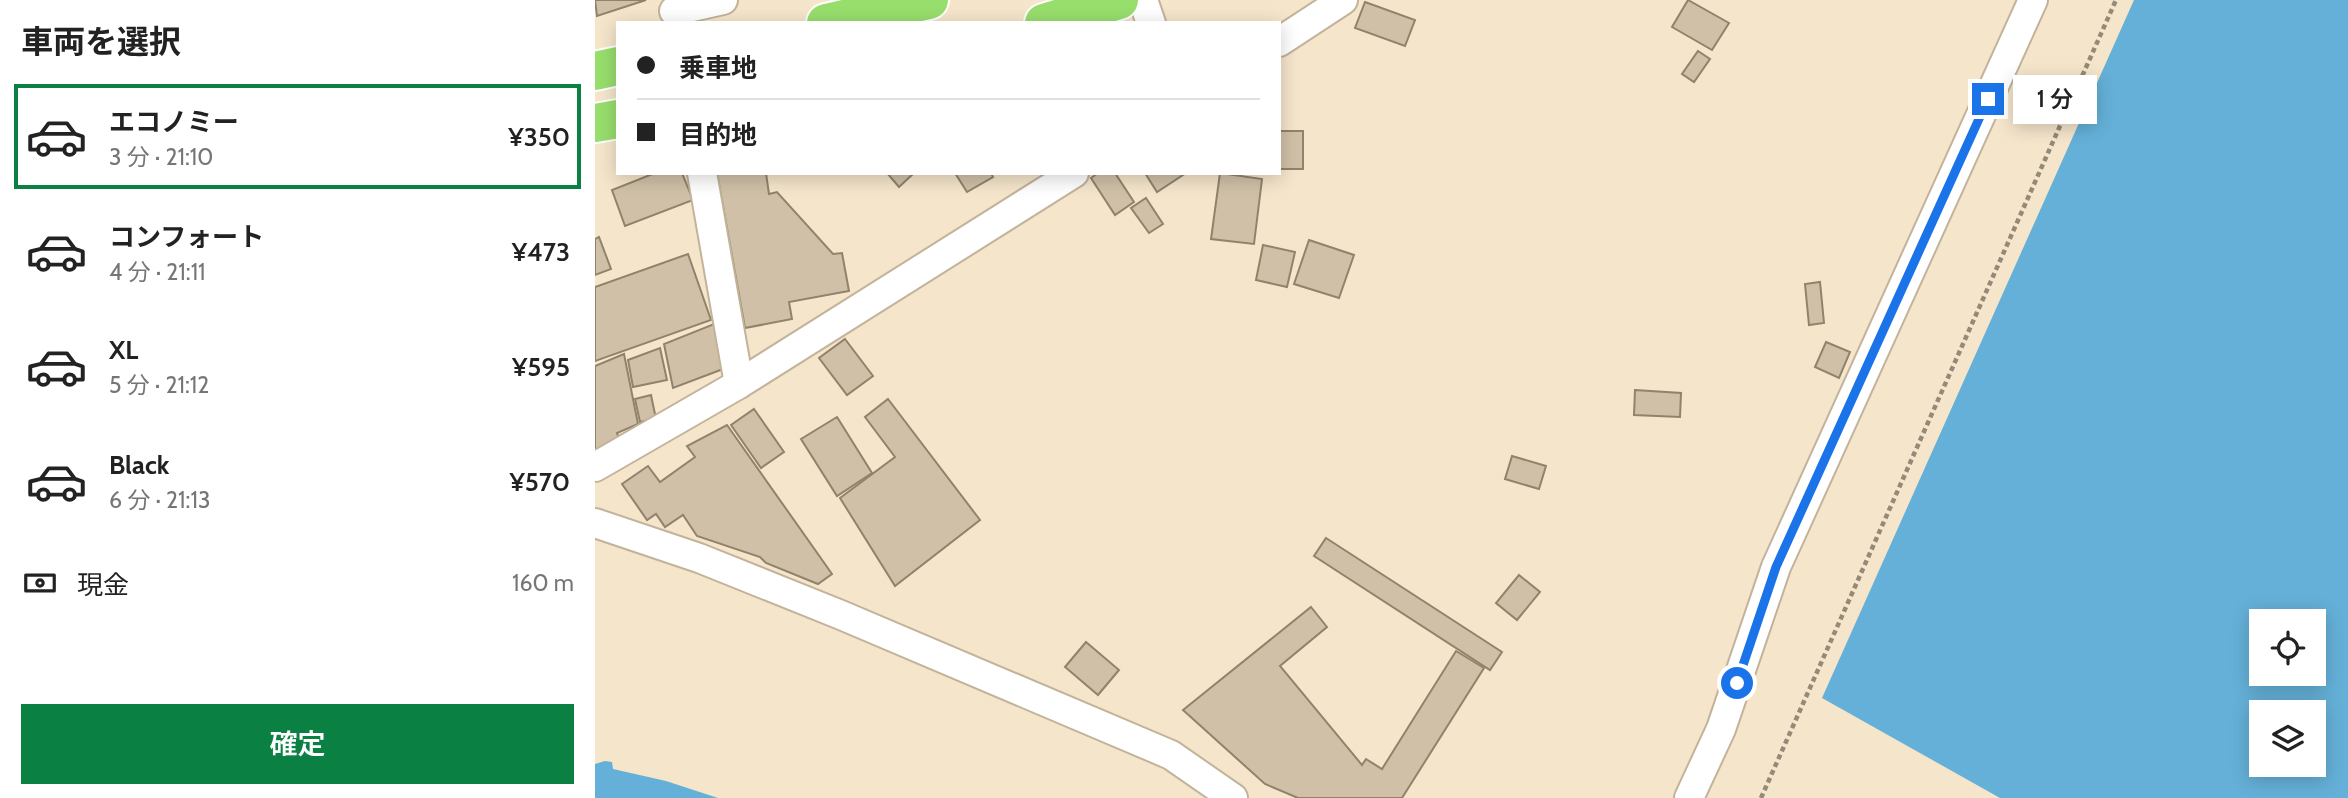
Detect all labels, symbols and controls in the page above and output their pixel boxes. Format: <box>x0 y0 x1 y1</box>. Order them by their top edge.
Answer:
text: 車両を選択 <box>21 22 181 61</box>
text: 乗車地 <box>679 52 757 84</box>
callout: 1 分 <box>2013 74 2097 124</box>
route end <box>1972 83 2004 115</box>
text: 1 分 <box>2037 85 2073 113</box>
icon: car <box>25 105 88 168</box>
text: エコノミー <box>109 106 239 138</box>
text: 目的地 <box>679 119 757 151</box>
text: ¥350 <box>508 121 570 153</box>
text: 3 分 · 21:10 <box>109 143 213 171</box>
icon: car <box>25 220 88 283</box>
text: コンフォート <box>109 221 264 253</box>
text: ¥473 <box>512 236 570 268</box>
text: 4 分 · 21:11 <box>109 258 206 286</box>
text: XL <box>109 334 138 366</box>
icon: car <box>25 335 88 398</box>
text: ¥595 <box>512 351 570 383</box>
text: 5 分 · 21:12 <box>109 371 209 399</box>
text: Black <box>109 449 169 481</box>
icon: car <box>25 450 88 513</box>
text: ¥570 <box>509 466 570 498</box>
text: 6 分 · 21:13 <box>109 486 210 514</box>
icon: cash <box>21 564 59 602</box>
text: 現金 <box>77 569 129 601</box>
text: 160 m <box>512 569 574 597</box>
map controls <box>2249 609 2326 777</box>
button: locate <box>2249 609 2326 686</box>
route start <box>1721 667 1753 699</box>
button: layers <box>2249 700 2326 777</box>
button: 確定 <box>21 704 574 784</box>

